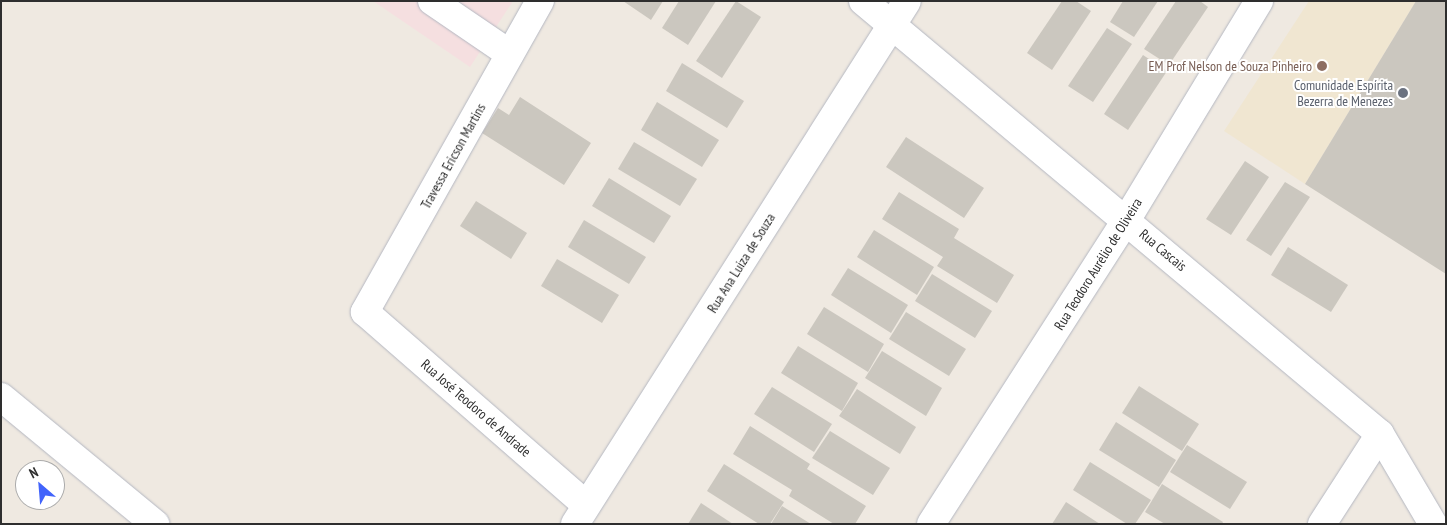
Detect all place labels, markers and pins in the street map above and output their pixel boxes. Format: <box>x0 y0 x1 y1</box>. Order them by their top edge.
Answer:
place label: EM Prof Nelson de Souza Pinheiro <box>1148 58 1312 74</box>
marker: EM Prof Nelson de Souza Pinheiro <box>1316 60 1328 72</box>
place label: Comunidade Espírita Bezerra de Menezes <box>1294 77 1393 110</box>
marker: Comunidade Espírita Bezerra de Menezes <box>1397 87 1409 99</box>

